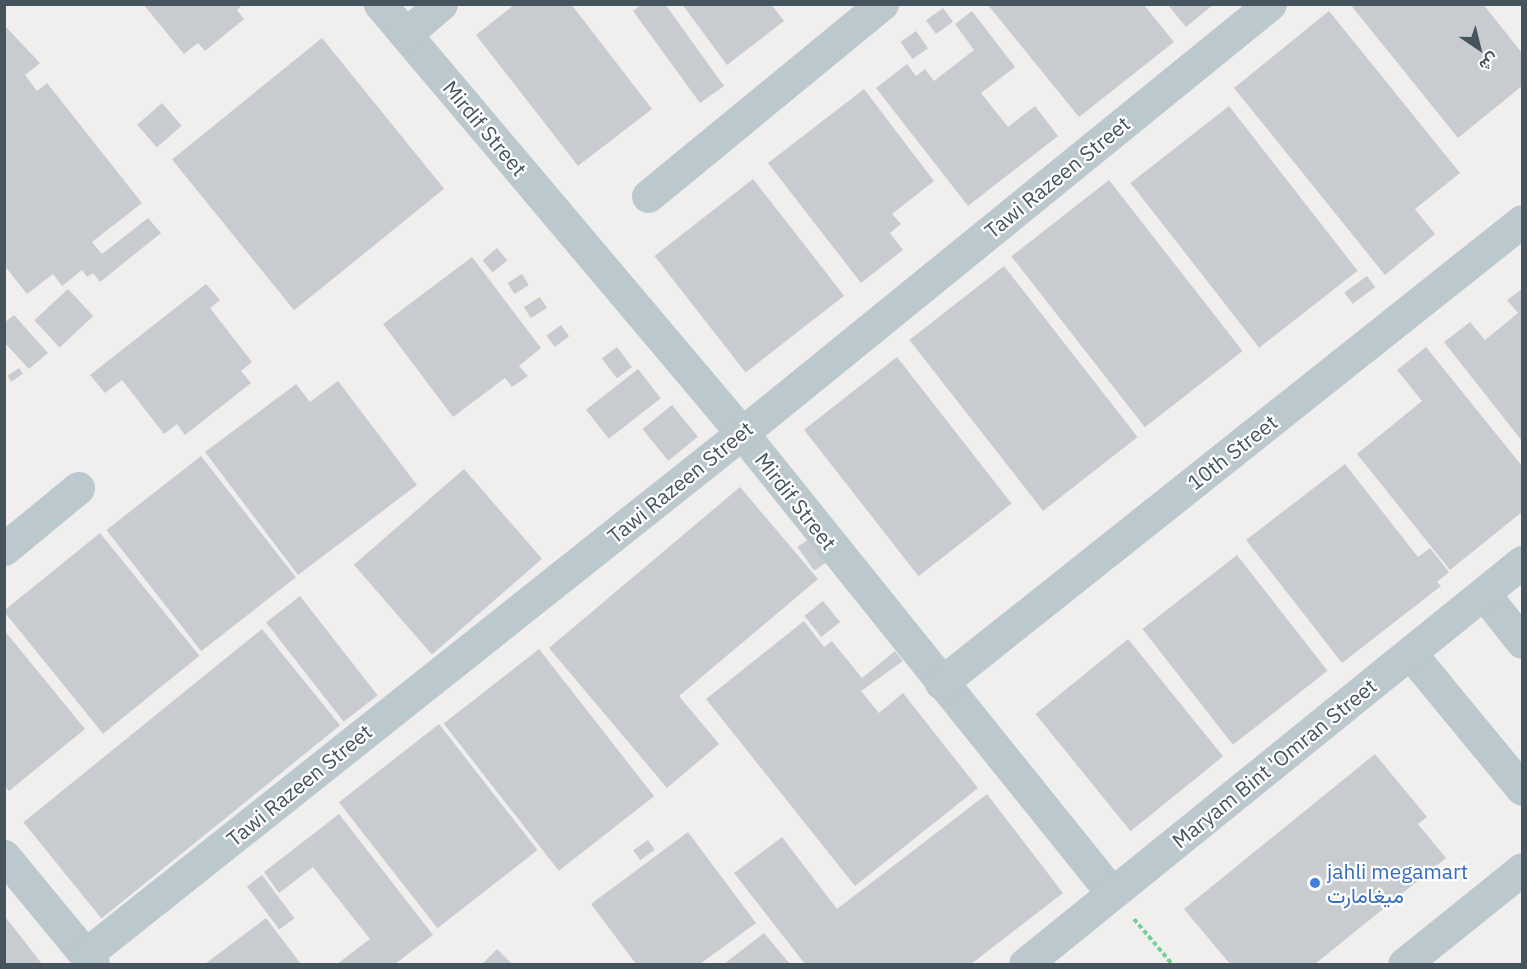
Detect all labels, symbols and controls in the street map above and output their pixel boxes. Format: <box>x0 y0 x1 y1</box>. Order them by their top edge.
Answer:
north arrow <box>1449 18 1509 78</box>
text: ش <box>1476 49 1503 76</box>
street label: Mirdif Street <box>438 75 532 181</box>
street label: Tawi Razeen Street <box>979 111 1135 243</box>
street label: 10th Street <box>1182 409 1282 495</box>
street label: Tawi Razeen Street <box>602 416 758 548</box>
street label: Mirdif Street <box>750 447 842 555</box>
street label: Maryam Bint 'Omran Street <box>1167 673 1381 853</box>
street label: Tawi Razeen Street <box>221 719 377 851</box>
place label: jahli megamart ميغامارت <box>1327 858 1468 908</box>
marker: jahli megamart ميغامارت <box>1308 876 1322 890</box>

